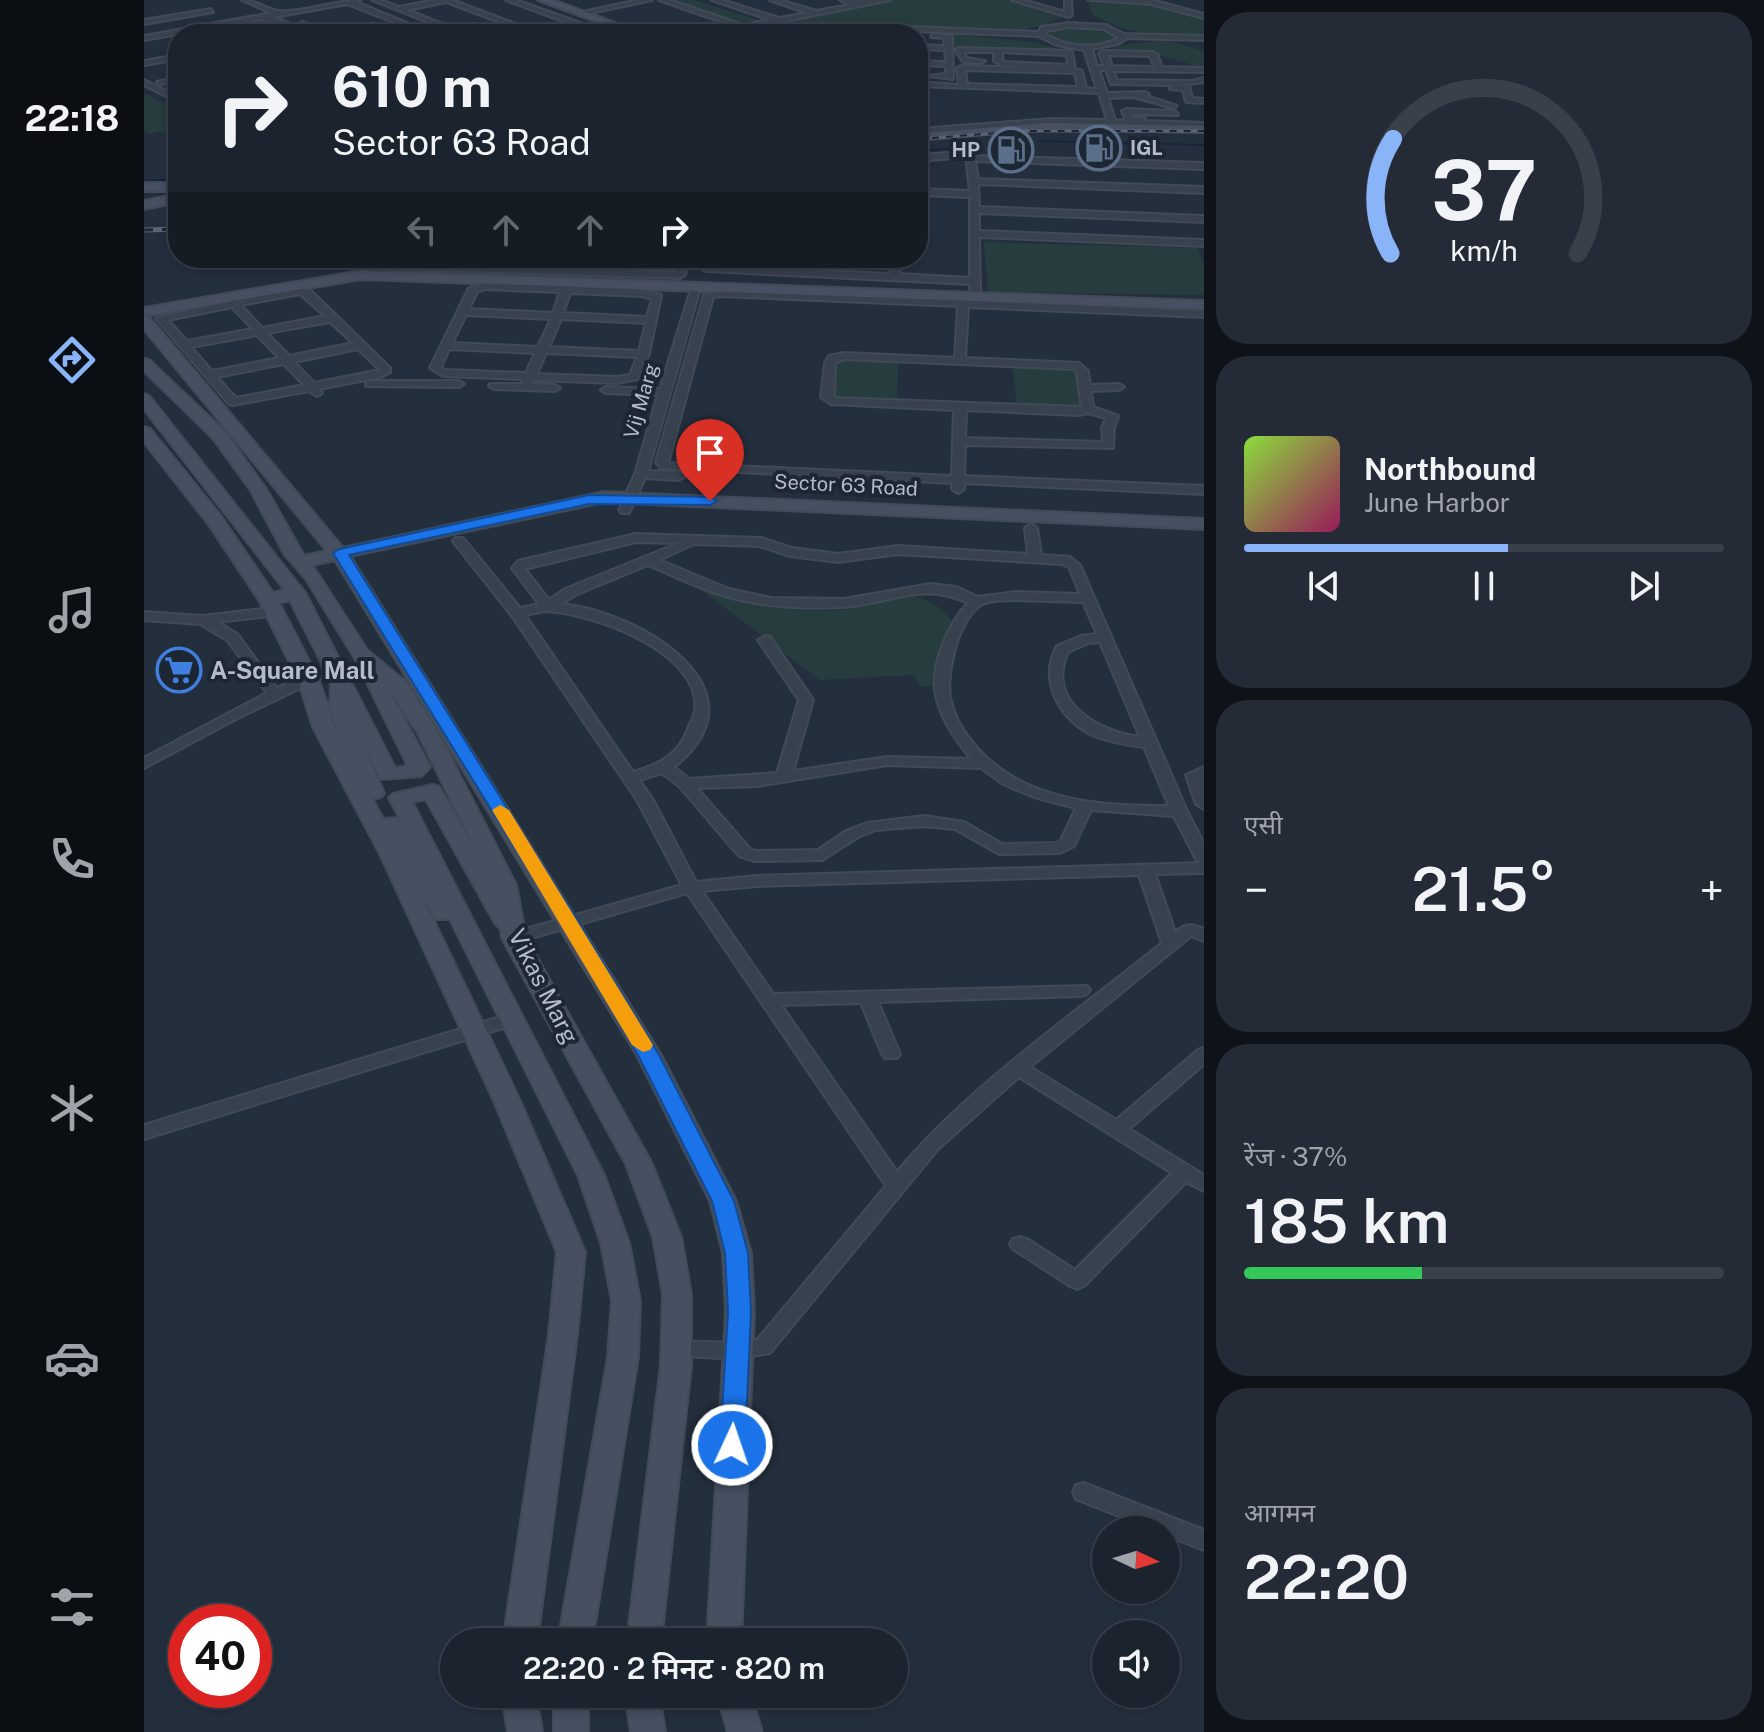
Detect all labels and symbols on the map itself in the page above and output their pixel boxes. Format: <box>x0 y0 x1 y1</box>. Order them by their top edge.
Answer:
fuel station icon: IGL <box>1075 124 1123 172</box>
fuel station icon: HP <box>987 126 1035 174</box>
place label: IGL <box>1130 136 1163 160</box>
place label: HP <box>952 138 980 162</box>
street label: Vij Marg <box>619 361 663 441</box>
pin <box>676 419 744 501</box>
street label: Sector 63 Road <box>774 469 918 501</box>
supermarket icon: A-Square Mall <box>155 646 203 694</box>
place label: A-Square Mall <box>210 656 375 684</box>
street label: Vikas Marg <box>503 924 585 1048</box>
position arrow <box>690 1403 774 1487</box>
north arrow <box>1092 1516 1180 1604</box>
speed limit sign: 40 <box>168 1604 272 1708</box>

